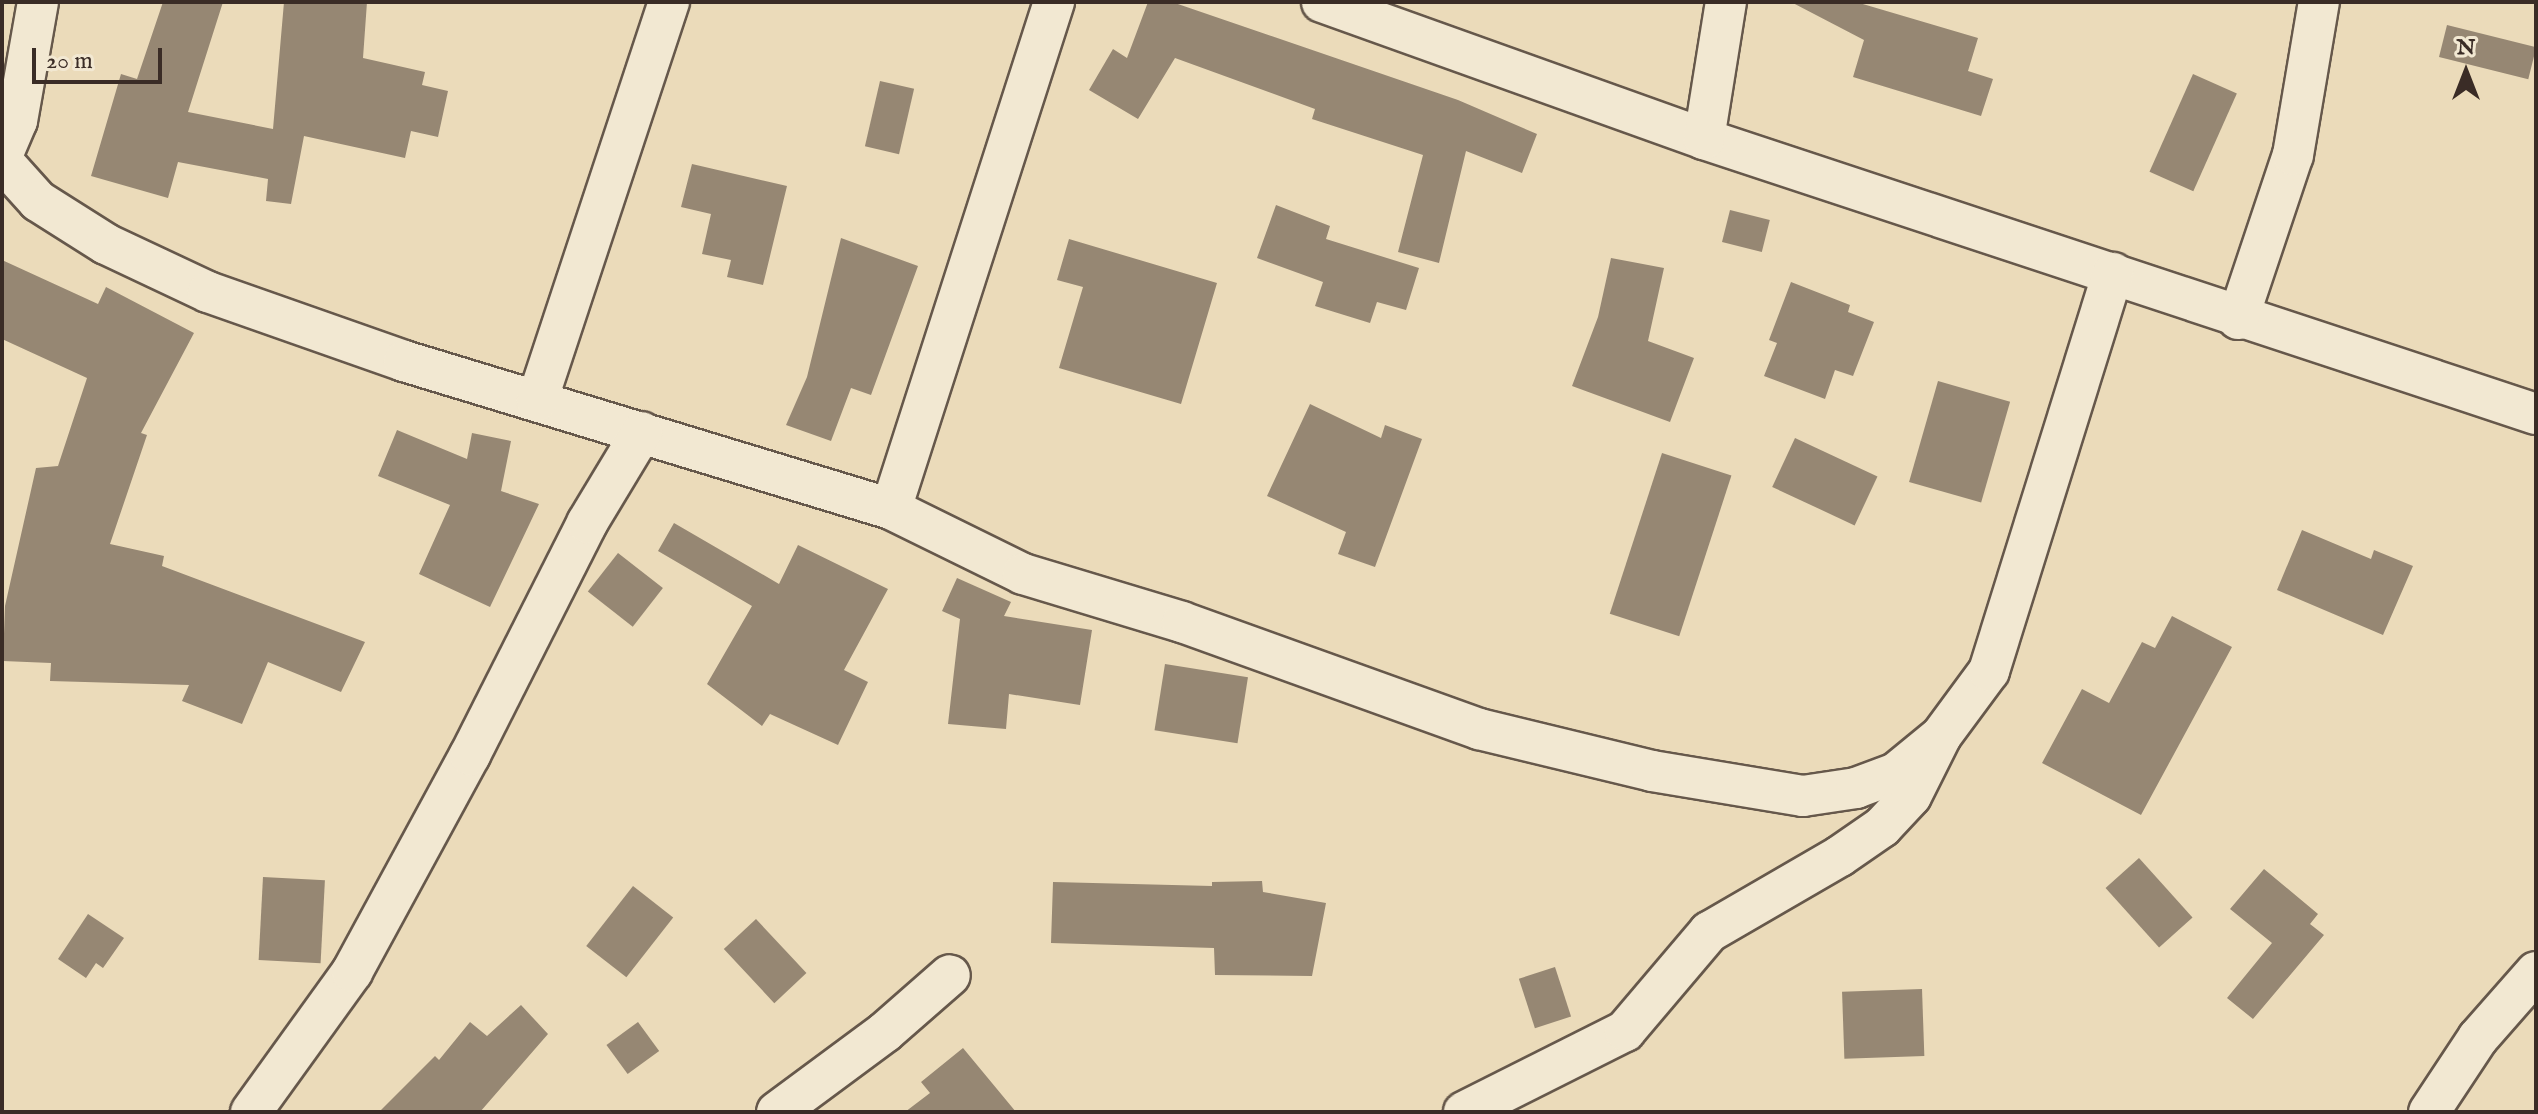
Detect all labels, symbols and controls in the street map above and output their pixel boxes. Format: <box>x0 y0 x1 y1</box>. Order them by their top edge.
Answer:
scale bar <box>36 32 166 82</box>
north arrow <box>2426 32 2506 112</box>
text: N <box>2456 34 2476 62</box>
text: 20 m <box>46 46 93 77</box>

